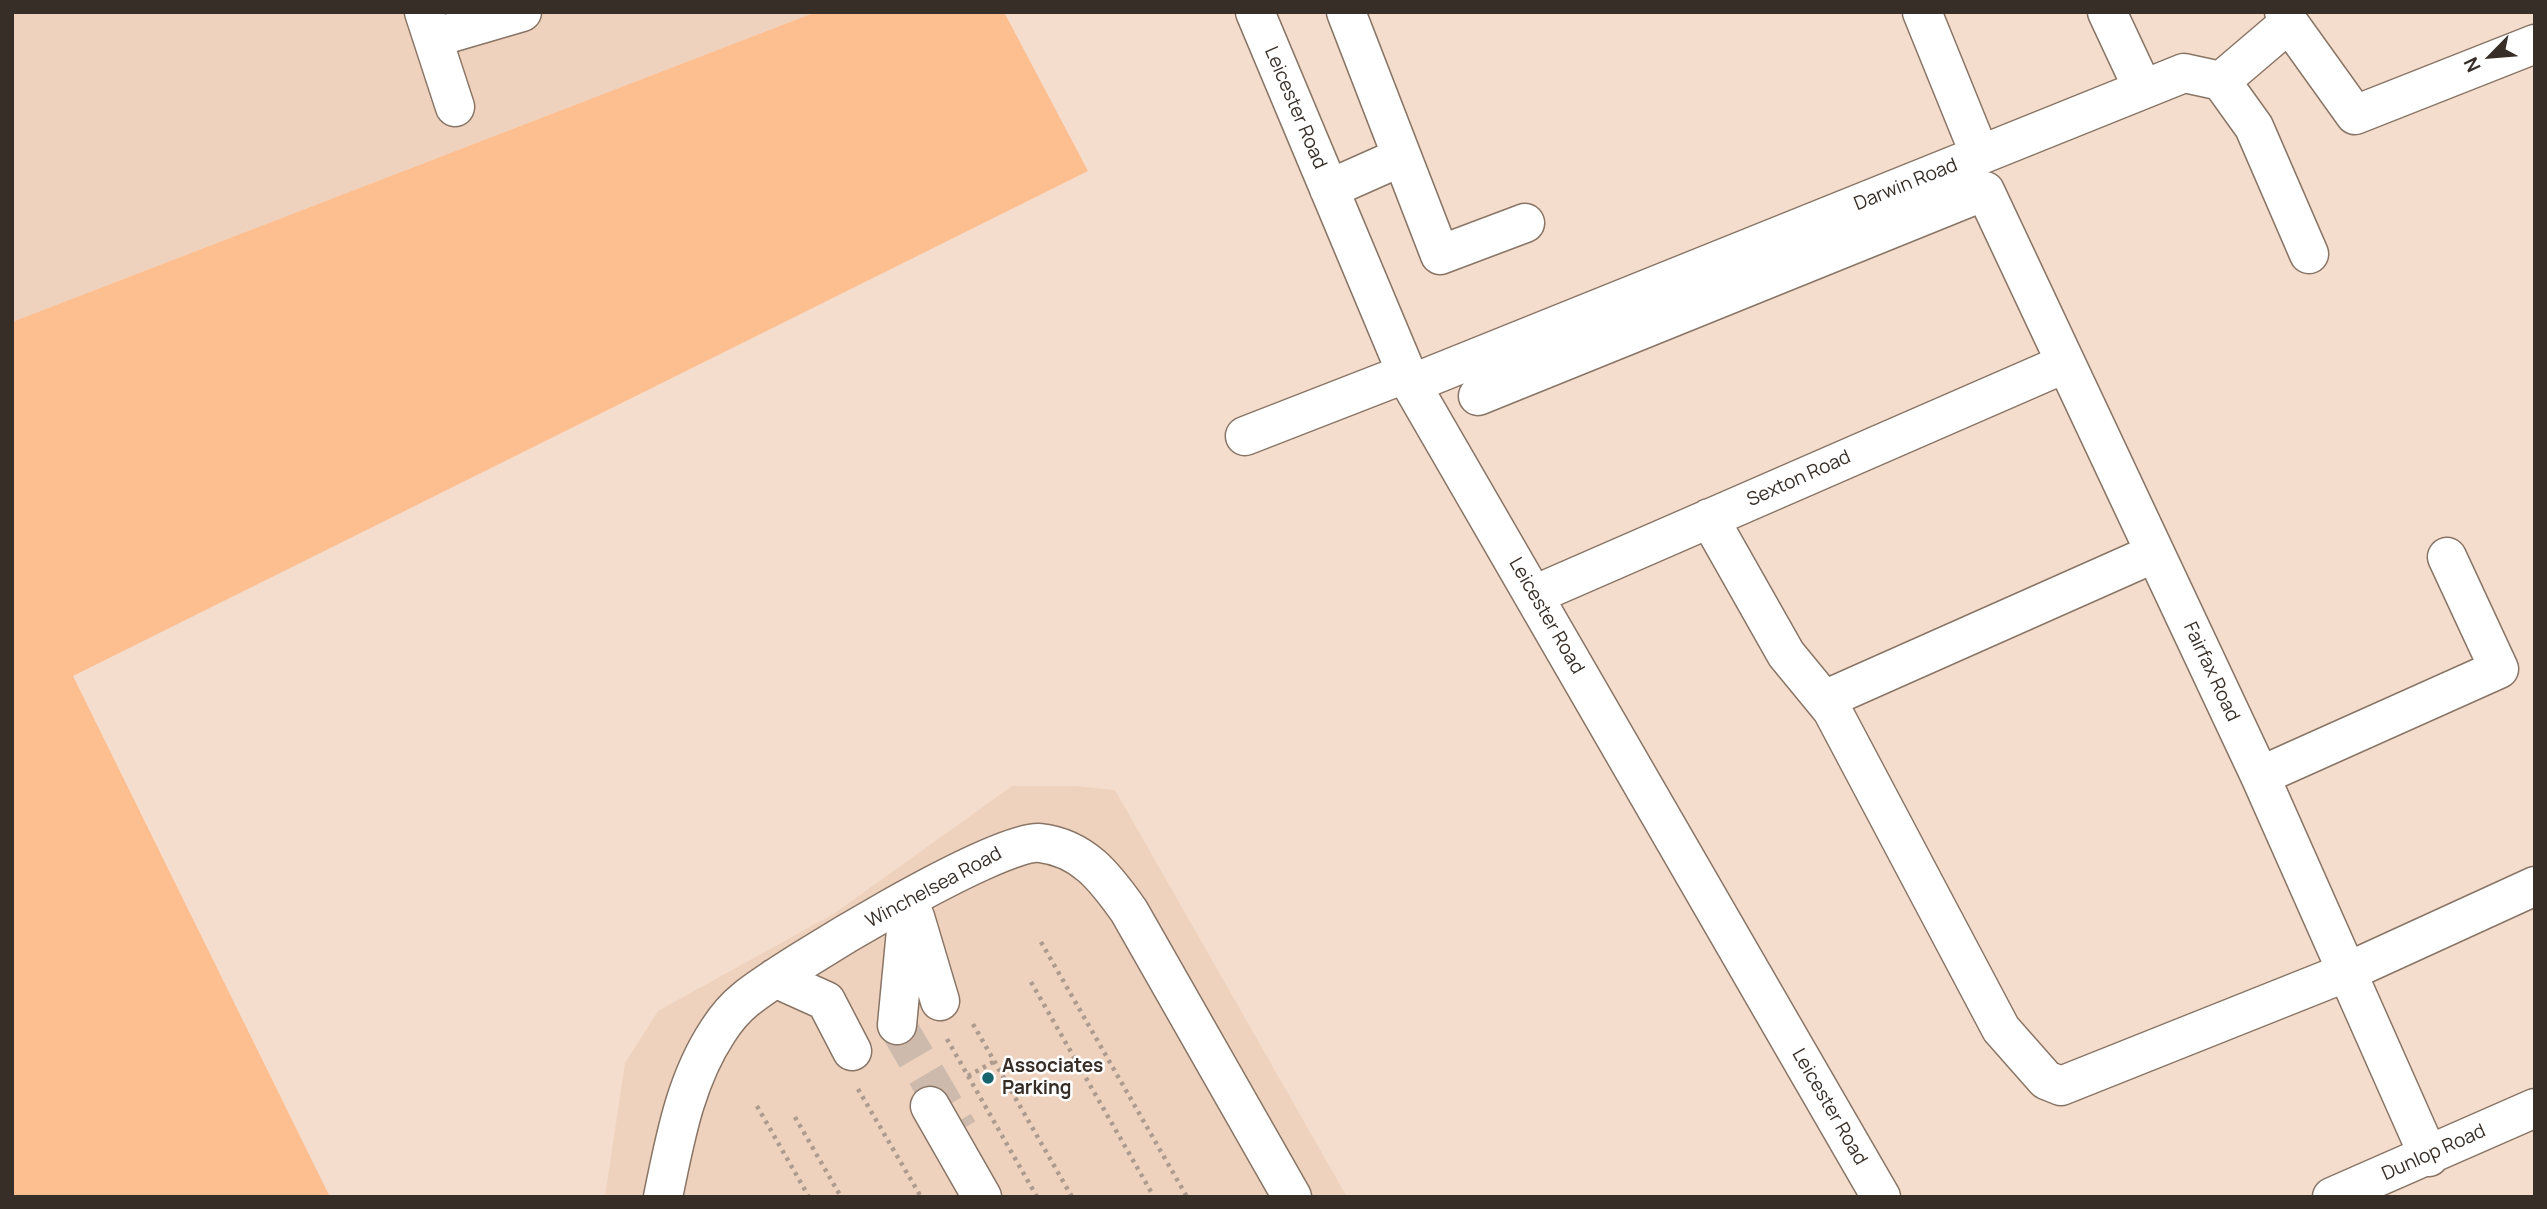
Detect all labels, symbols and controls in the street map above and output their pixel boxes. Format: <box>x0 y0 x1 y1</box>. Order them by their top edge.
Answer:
north arrow <box>2456 21 2526 91</box>
street label: Leicester Road <box>1259 43 1331 173</box>
text: N <box>2457 53 2487 77</box>
street label: Darwin Road <box>1851 154 1961 216</box>
street label: Sexton Road <box>1744 446 1854 512</box>
street label: Leicester Road <box>1503 554 1589 678</box>
street label: Fairfax Road <box>2178 619 2244 725</box>
street label: Winchelsea Road <box>862 843 1006 933</box>
street label: Leicester Road <box>1786 1045 1872 1169</box>
place label: Associates Parking <box>1002 1056 1103 1100</box>
marker: Associates Parking <box>980 1070 996 1086</box>
street label: Dunlop Road <box>2379 1120 2489 1186</box>

